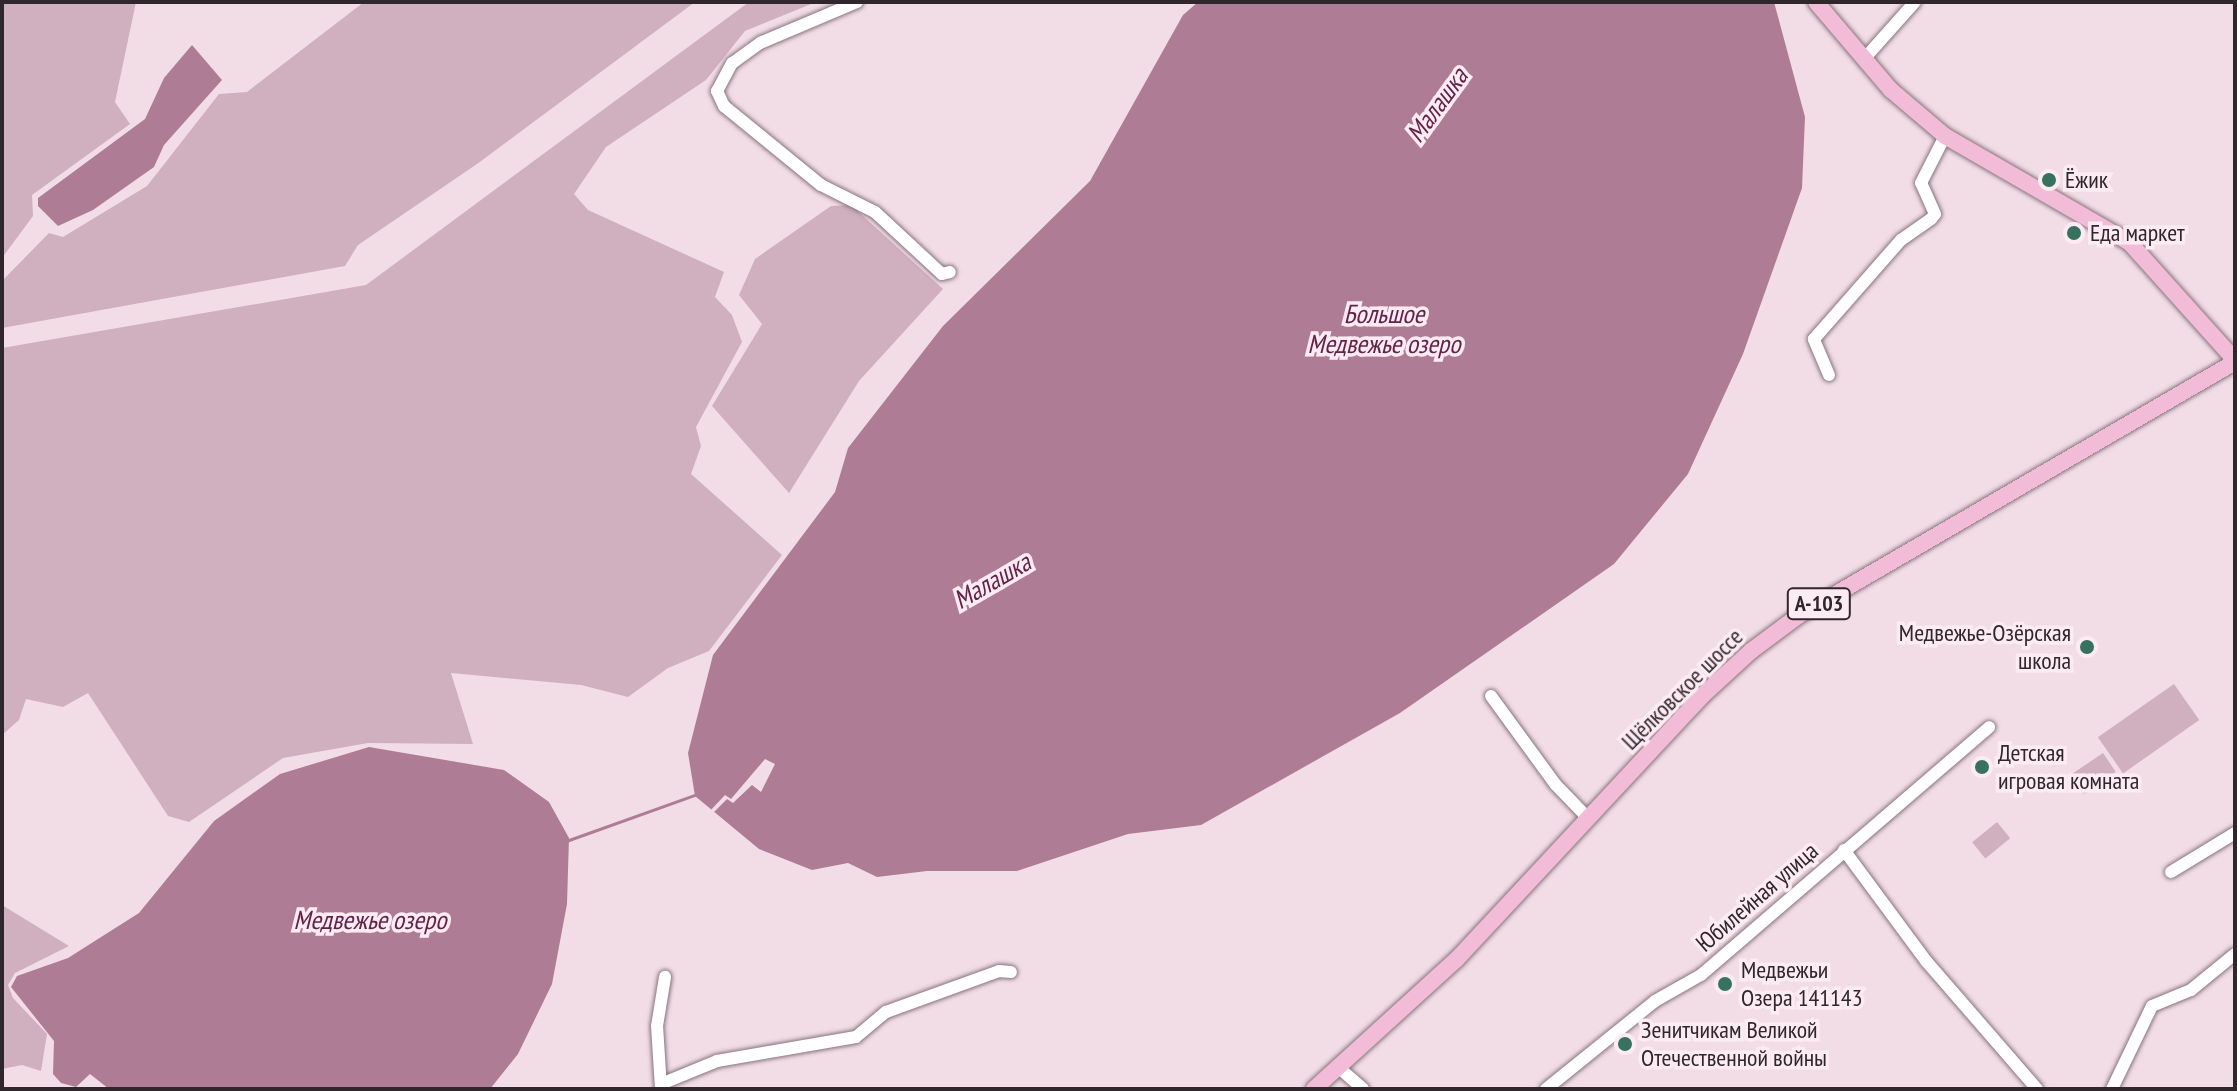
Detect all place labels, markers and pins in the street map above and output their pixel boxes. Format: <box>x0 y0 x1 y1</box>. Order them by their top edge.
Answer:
place label: Ёжик <box>2065 166 2108 194</box>
marker: Ёжик <box>2040 171 2058 189</box>
place label: Еда маркет <box>2090 219 2185 247</box>
marker: Еда маркет <box>2065 224 2083 242</box>
place label: Медвежье-Озёрская школа <box>1899 619 2071 675</box>
marker: Медвежье-Озёрская школа <box>2078 638 2096 656</box>
place label: Детская игровая комната <box>1998 739 2139 795</box>
marker: Детская игровая комната <box>1973 758 1991 776</box>
place label: Медвежьи Озера 141143 <box>1741 956 1862 1012</box>
marker: Медвежьи Озера 141143 <box>1716 975 1734 993</box>
place label: Зенитчикам Великой Отечественной войны <box>1641 1016 1827 1072</box>
marker: Зенитчикам Великой Отечественной войны <box>1616 1035 1634 1053</box>

